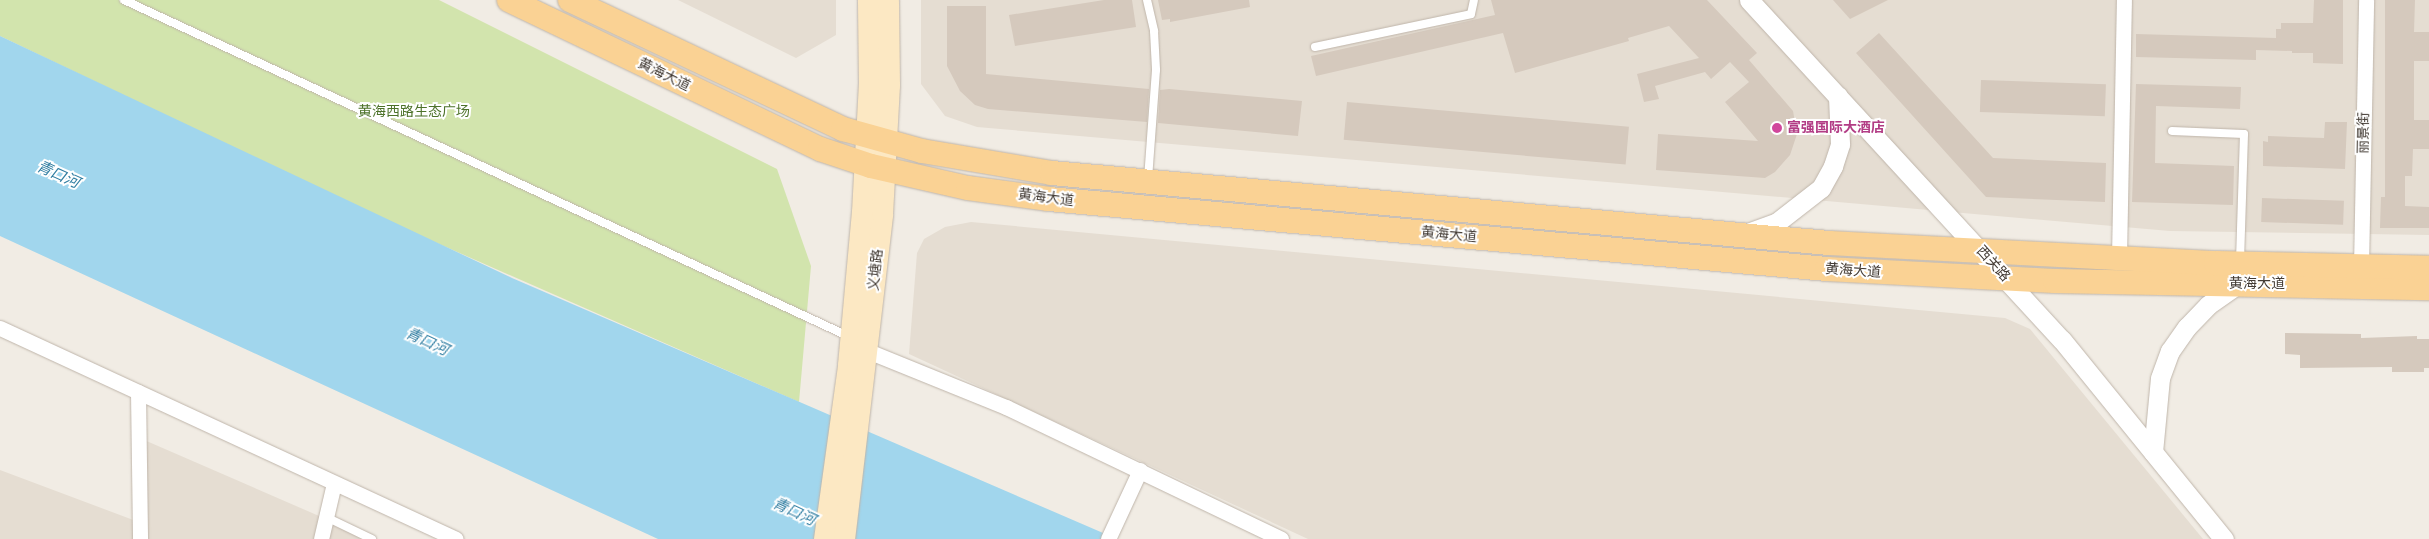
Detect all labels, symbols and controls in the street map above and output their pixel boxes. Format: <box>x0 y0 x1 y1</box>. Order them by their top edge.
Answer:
street label: 黄海大道 <box>635 55 693 95</box>
park label: 黄海西路生态广场 <box>358 104 470 120</box>
street label: 丽景街 <box>2355 112 2373 154</box>
place label: 富强国际大酒店 <box>1787 120 1885 136</box>
marker: 富强国际大酒店 <box>1771 122 1783 134</box>
water label: 青口河 <box>34 158 82 192</box>
street label: 黄海大道 <box>1017 186 1075 210</box>
street label: 黄海大道 <box>1420 224 1478 246</box>
street label: 西关路 <box>1973 243 2013 285</box>
street label: 义塘路 <box>865 248 887 292</box>
street label: 黄海大道 <box>1824 261 1882 281</box>
street label: 黄海大道 <box>2229 276 2285 292</box>
water label: 青口河 <box>403 324 451 360</box>
water label: 青口河 <box>770 494 818 530</box>

